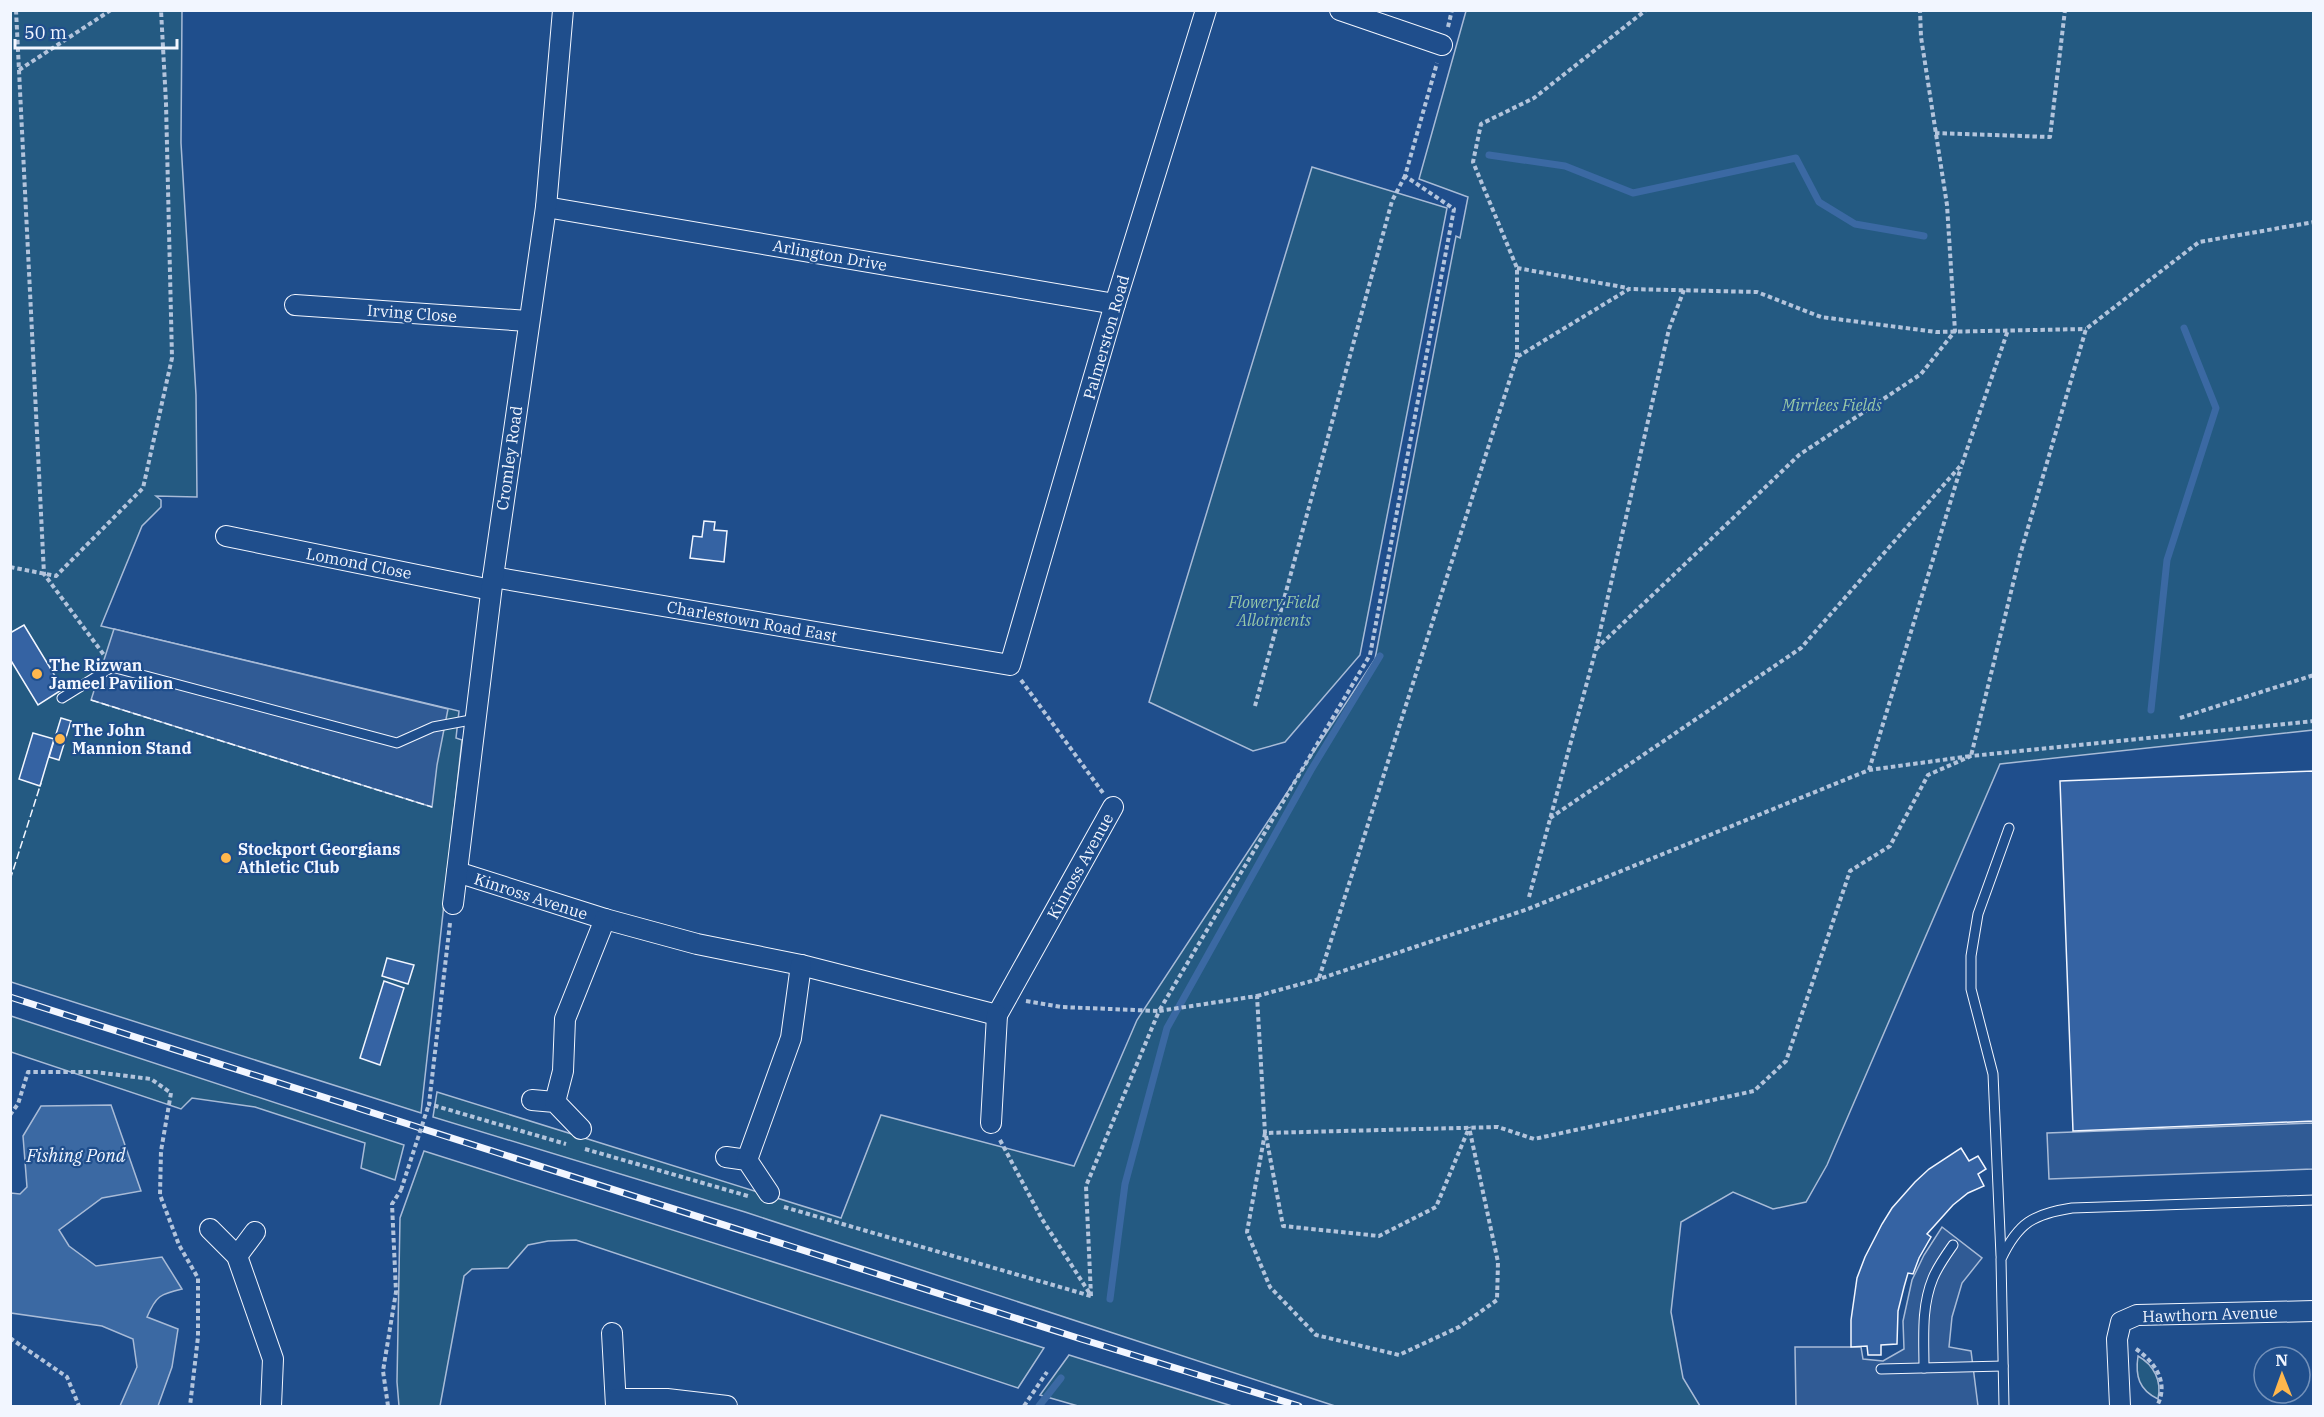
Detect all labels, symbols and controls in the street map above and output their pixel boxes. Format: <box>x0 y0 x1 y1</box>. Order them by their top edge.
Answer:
scale bar <box>15 12 177 50</box>
text: 50 m <box>24 21 67 44</box>
street label: Arlington Drive <box>771 235 889 275</box>
street label: Palmerston Road <box>1079 272 1133 402</box>
street label: Irving Close <box>366 300 458 326</box>
park label: Mirrlees Fields <box>1781 395 1882 415</box>
street label: Cromley Road <box>492 404 526 511</box>
street label: Lomond Close <box>305 543 413 583</box>
park label: Flowery Field Allotments <box>1227 592 1320 630</box>
street label: Charlestown Road East <box>665 596 839 646</box>
place label: The Rizwan Jameel Pavilion <box>49 655 174 693</box>
marker: The Rizwan Jameel Pavilion <box>30 667 44 681</box>
place label: The John Mannion Stand <box>72 720 192 758</box>
marker: The John Mannion Stand <box>53 732 67 746</box>
street label: Kinross Avenue <box>1043 809 1117 923</box>
place label: Stockport Georgians Athletic Club <box>238 839 400 877</box>
marker: Stockport Georgians Athletic Club <box>219 851 233 865</box>
street label: Kinross Avenue <box>472 868 590 924</box>
water label: Fishing Pond <box>26 1144 126 1167</box>
street label: Hawthorn Avenue <box>2142 1302 2278 1326</box>
north arrow <box>2252 1345 2312 1405</box>
text: N <box>2275 1350 2288 1370</box>

